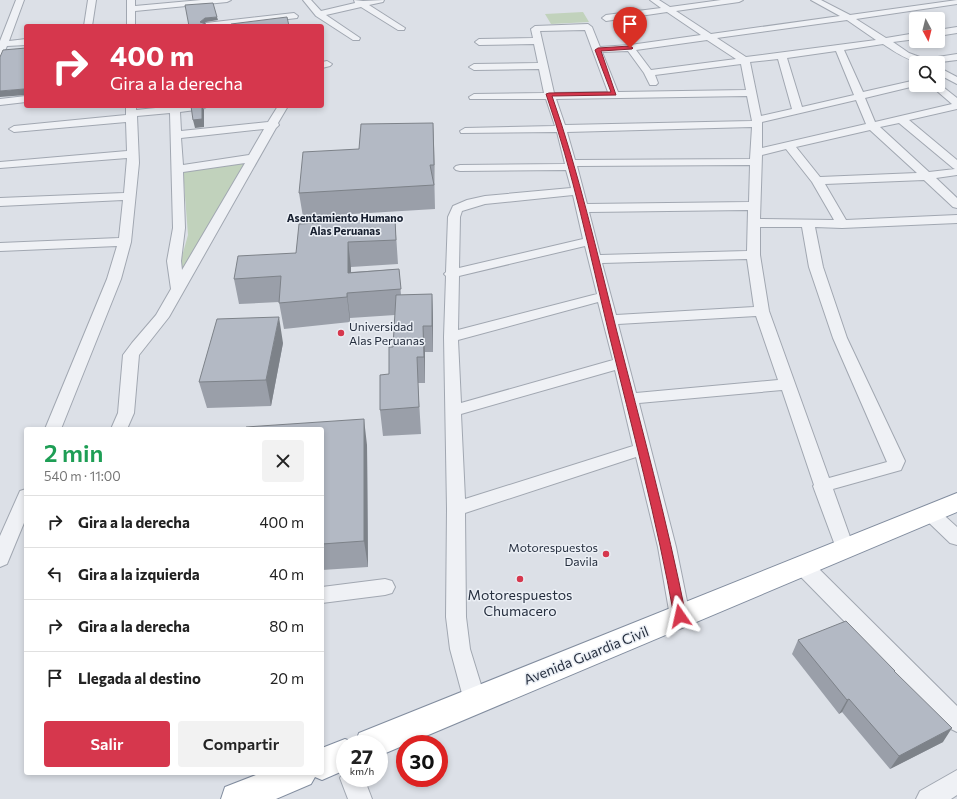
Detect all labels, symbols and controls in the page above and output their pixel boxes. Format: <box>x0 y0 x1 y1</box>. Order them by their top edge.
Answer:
pin <box>613 7.0 647 48</box>
north arrow <box>909 12 945 48</box>
map controls <box>909 12 945 92</box>
icon: arrive <box>619 13 641 35</box>
text: 400 m <box>110 38 194 72</box>
icon: right <box>44 40 96 92</box>
button: search <box>909 56 945 92</box>
text: Gira a la derecha <box>110 72 243 94</box>
district label: Asentamiento Humano Alas Peruanas <box>287 211 404 237</box>
place label: Universidad Alas Peruanas <box>349 319 424 347</box>
marker: Universidad Alas Peruanas <box>336 328 346 338</box>
text: 2 min <box>44 438 103 467</box>
button: close <box>262 440 304 482</box>
text: 540 m · 11:00 <box>44 468 121 484</box>
icon: right <box>44 511 66 533</box>
text: Gira a la derecha <box>78 513 190 531</box>
text: 400 m <box>259 513 304 531</box>
place label: Motorespuestos Davila <box>508 540 598 568</box>
marker: Motorespuestos Davila <box>601 549 611 559</box>
icon: left <box>44 563 66 585</box>
text: Gira a la izquierda <box>78 565 200 583</box>
text: 40 m <box>269 565 304 583</box>
marker: Motorespuestos Chumacero <box>515 574 525 584</box>
place label: Motorespuestos Chumacero <box>468 586 572 619</box>
position arrow <box>659 595 701 637</box>
icon: right <box>44 615 66 637</box>
text: Gira a la derecha <box>78 617 190 635</box>
text: 80 m <box>269 617 304 635</box>
street label: Avenida Guardia Civil <box>521 622 651 688</box>
icon: arrive <box>44 667 66 689</box>
text: Llegada al destino <box>78 669 201 687</box>
text: 20 m <box>270 669 304 687</box>
button: Salir <box>44 721 170 767</box>
button: Compartir <box>178 721 304 767</box>
speed limit sign: 30 <box>396 735 448 787</box>
text: 27 <box>351 744 373 768</box>
text: km/h <box>350 765 374 777</box>

